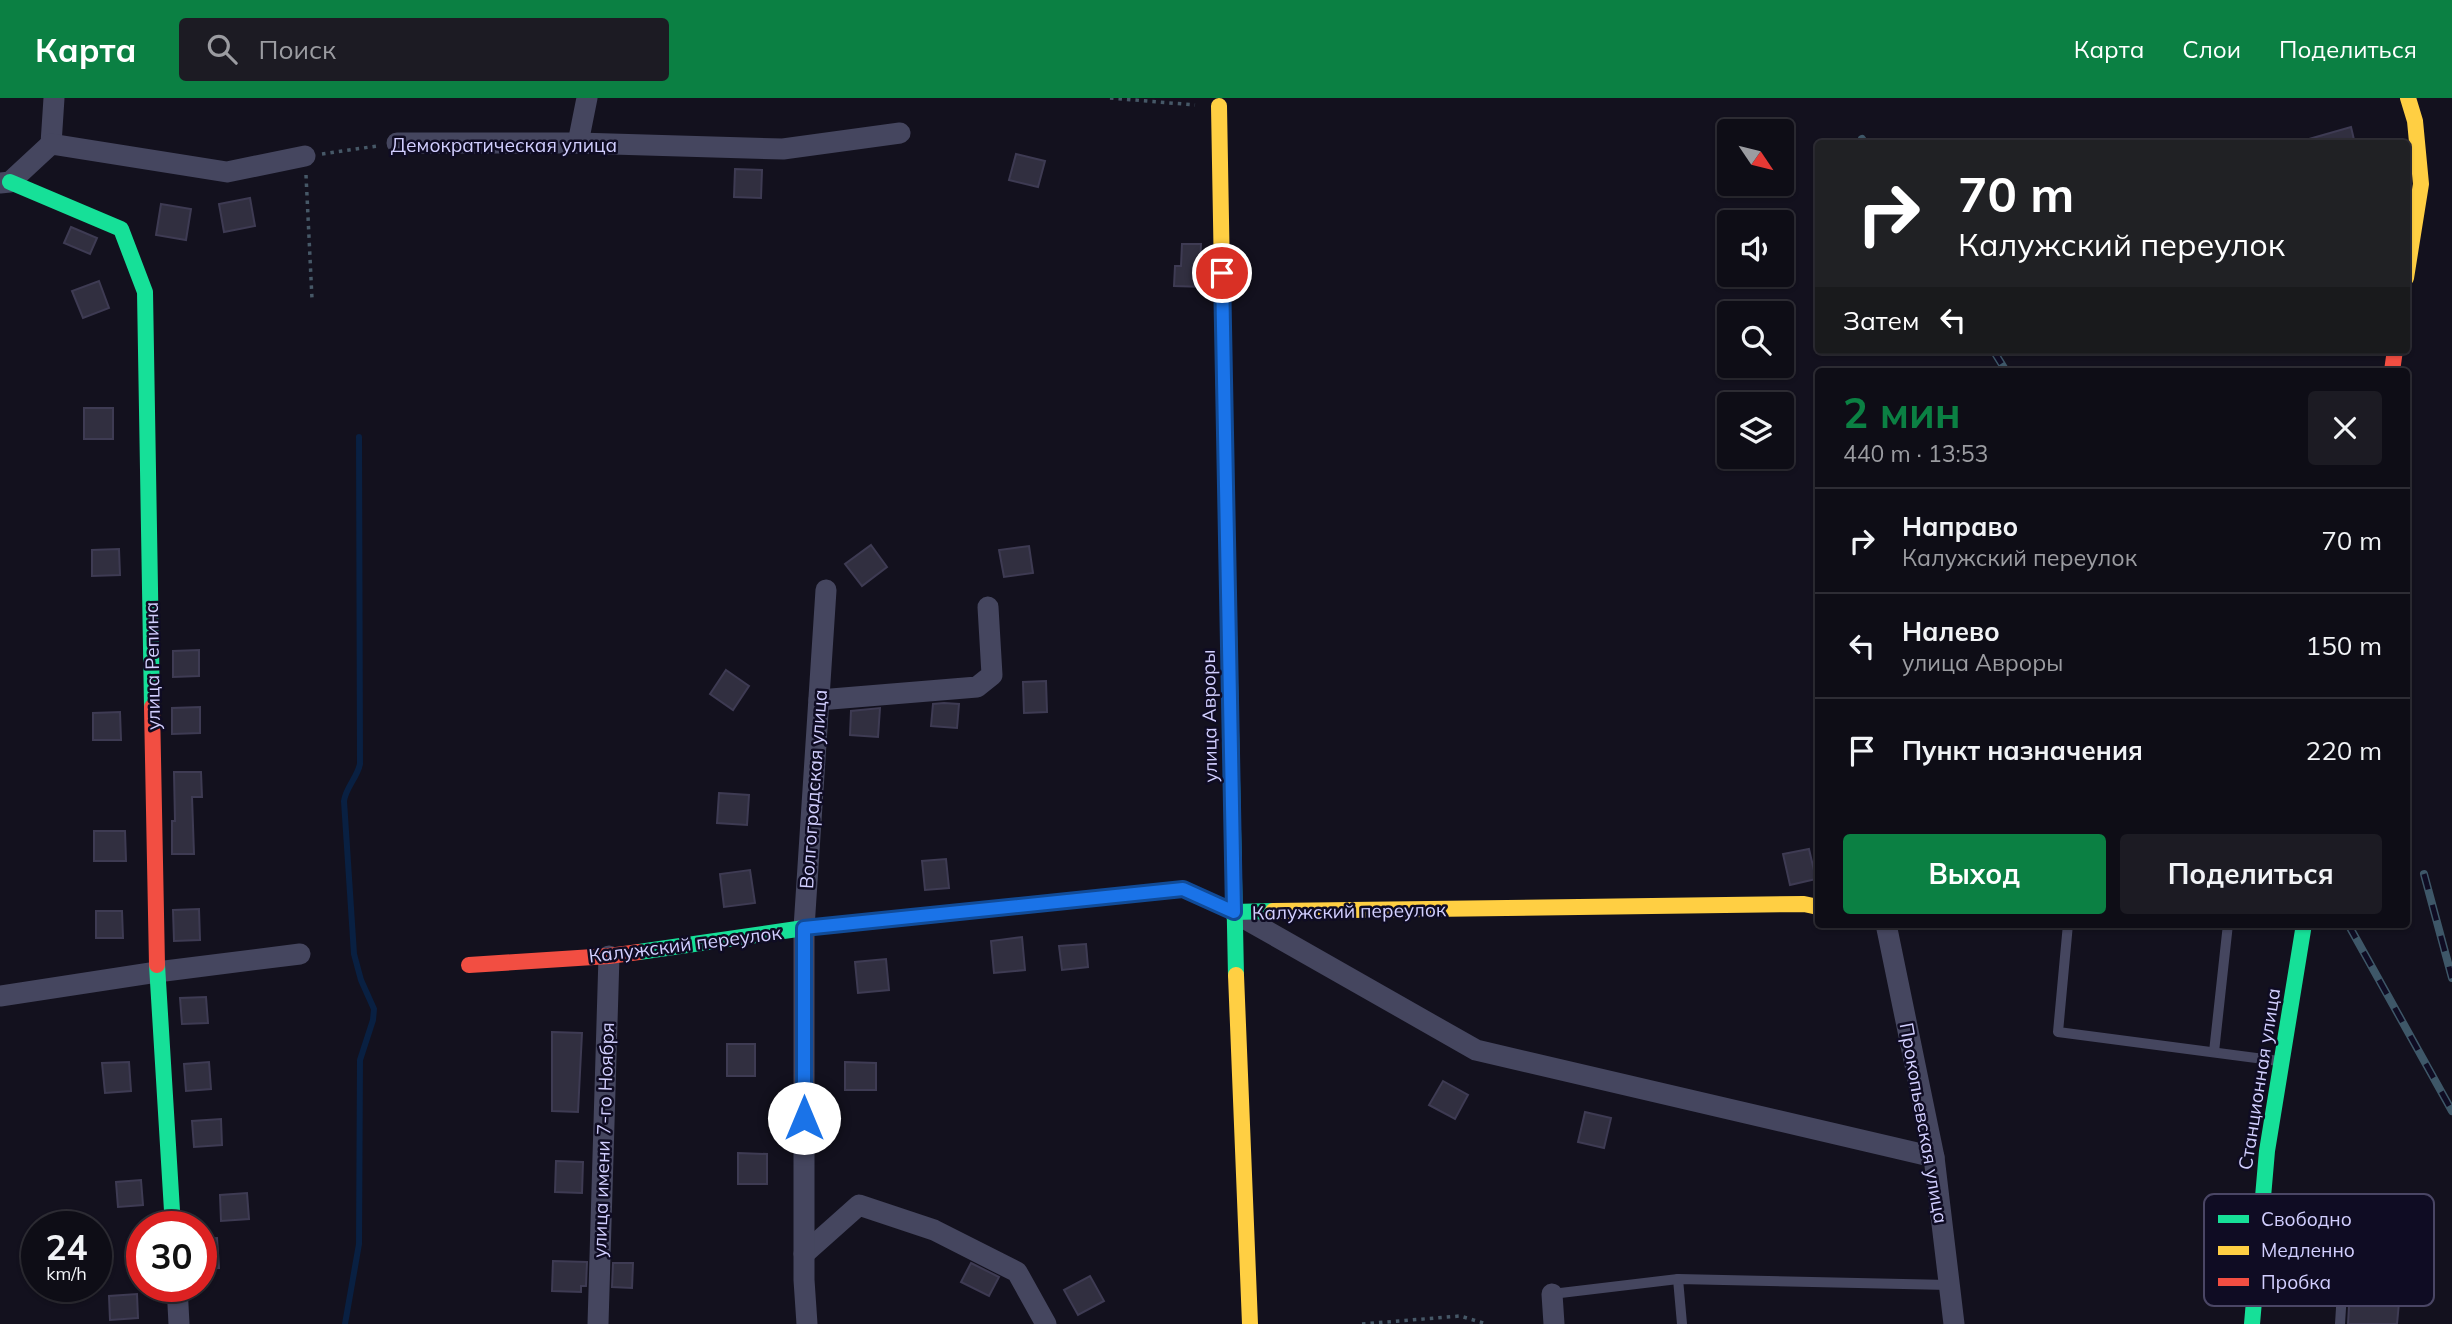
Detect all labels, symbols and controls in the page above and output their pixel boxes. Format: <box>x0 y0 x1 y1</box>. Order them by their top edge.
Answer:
search box <box>179 18 669 81</box>
text: Карта <box>35 29 137 70</box>
icon: search <box>203 30 241 68</box>
text: Поиск <box>259 33 336 66</box>
text: Карта <box>2074 34 2144 64</box>
text: Слои <box>2182 34 2241 64</box>
text: Поделиться <box>2279 34 2417 64</box>
north arrow <box>1717 119 1794 196</box>
map controls <box>1717 119 1794 469</box>
street label: Демократическая улица <box>391 133 617 157</box>
text: 70 m <box>1958 163 2074 224</box>
icon: right <box>1843 168 1934 259</box>
button: sound <box>1717 210 1794 287</box>
text: Калужский переулок <box>1958 224 2285 264</box>
pin <box>1192 243 1252 303</box>
icon: arrive <box>1203 254 1241 292</box>
button: search <box>1717 301 1794 378</box>
icon: left <box>1934 301 1972 339</box>
text: Затем <box>1843 304 1920 337</box>
text: 2 мин <box>1843 386 1961 439</box>
button: close <box>2308 391 2382 465</box>
button: layers <box>1717 392 1794 469</box>
text: 440 m · 13:53 <box>1843 439 1988 468</box>
text: Направо <box>1902 510 2018 543</box>
icon: right <box>1843 522 1881 560</box>
text: 70 m <box>2321 524 2382 557</box>
text: Калужский переулок <box>1902 543 2137 572</box>
street label: улица Репина <box>139 602 165 730</box>
text: Налево <box>1902 615 2000 648</box>
icon: left <box>1843 627 1881 665</box>
text: 150 m <box>2306 629 2382 662</box>
text: улица Авроры <box>1902 648 2063 677</box>
street label: улица Авроры <box>1196 649 1222 783</box>
street label: Волгоградская улица <box>794 689 832 889</box>
icon: arrive <box>1843 732 1881 770</box>
text: Пункт назначения <box>1902 734 2143 767</box>
text: 220 m <box>2306 734 2382 767</box>
button: Выход <box>1843 834 2106 914</box>
button: Поделиться <box>2120 834 2382 914</box>
street label: Калужский переулок <box>1252 897 1447 925</box>
street label: Калужский переулок <box>587 920 784 968</box>
street label: Станционная улица <box>2233 986 2285 1172</box>
street label: Прокопьевская улица <box>1895 1021 1953 1225</box>
street label: улица имени 7-го Ноября <box>587 1022 619 1258</box>
position arrow <box>767 1081 841 1155</box>
legend <box>2204 1194 2434 1306</box>
text: Свободно <box>2261 1207 2352 1231</box>
speed limit sign: 30 <box>126 1211 217 1302</box>
text: 24 <box>45 1225 88 1269</box>
text: Медленно <box>2261 1238 2355 1262</box>
text: km/h <box>46 1262 87 1285</box>
text: Пробка <box>2261 1270 2331 1294</box>

